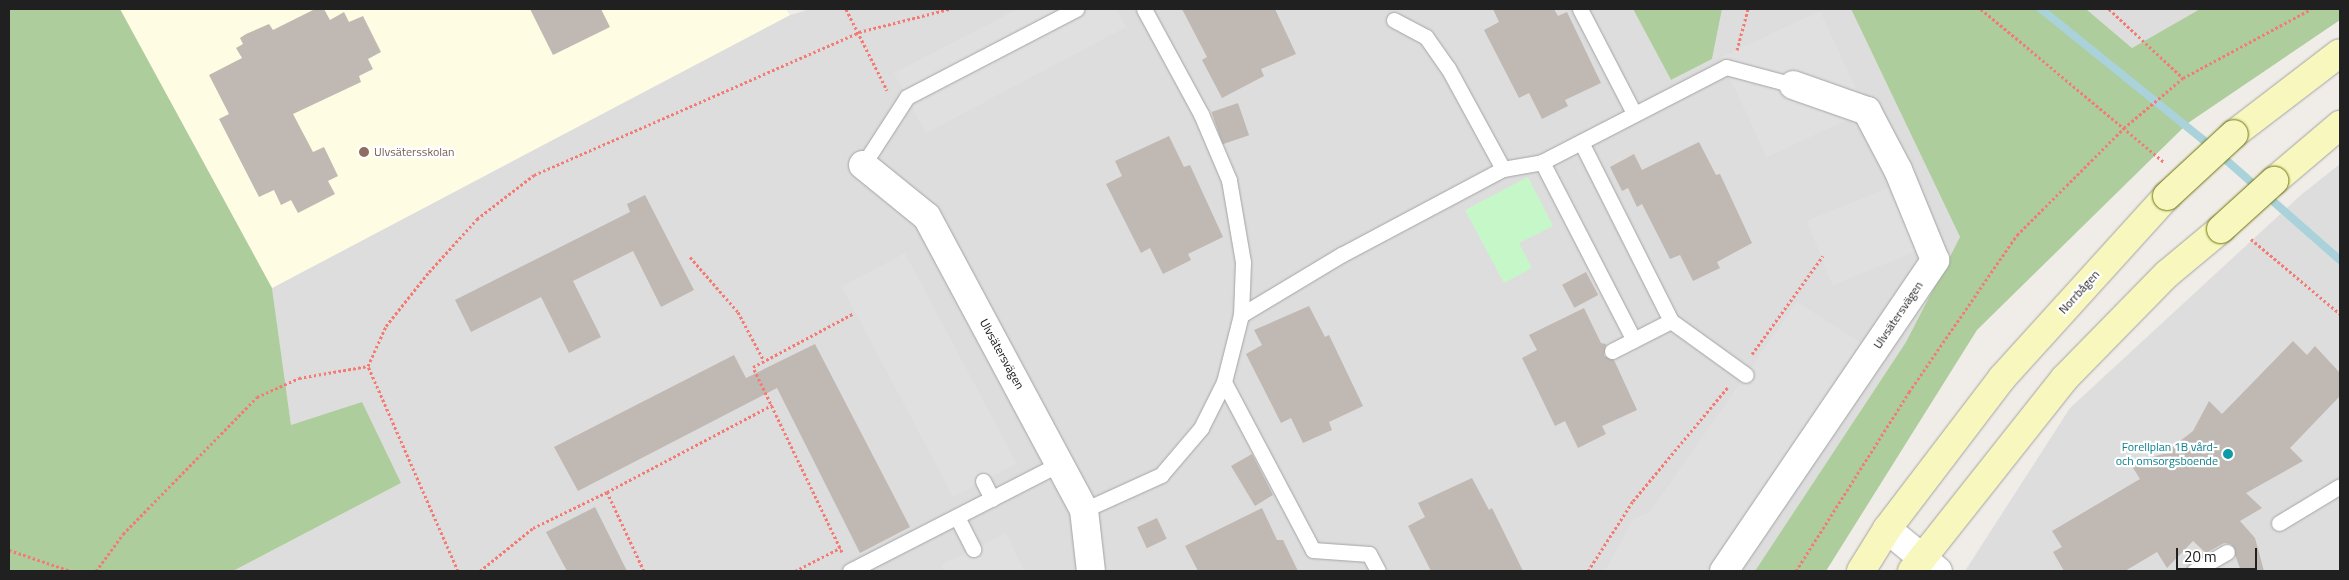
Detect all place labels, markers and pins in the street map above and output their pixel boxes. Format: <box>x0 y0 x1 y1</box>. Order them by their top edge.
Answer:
place label: Ulvsätersskolan <box>374 145 455 159</box>
marker: Ulvsätersskolan <box>358 146 370 158</box>
place label: Forellplan 1B vård- och omsorgsboende <box>2116 440 2218 468</box>
marker: Forellplan 1B vård- och omsorgsboende <box>2222 448 2234 460</box>

